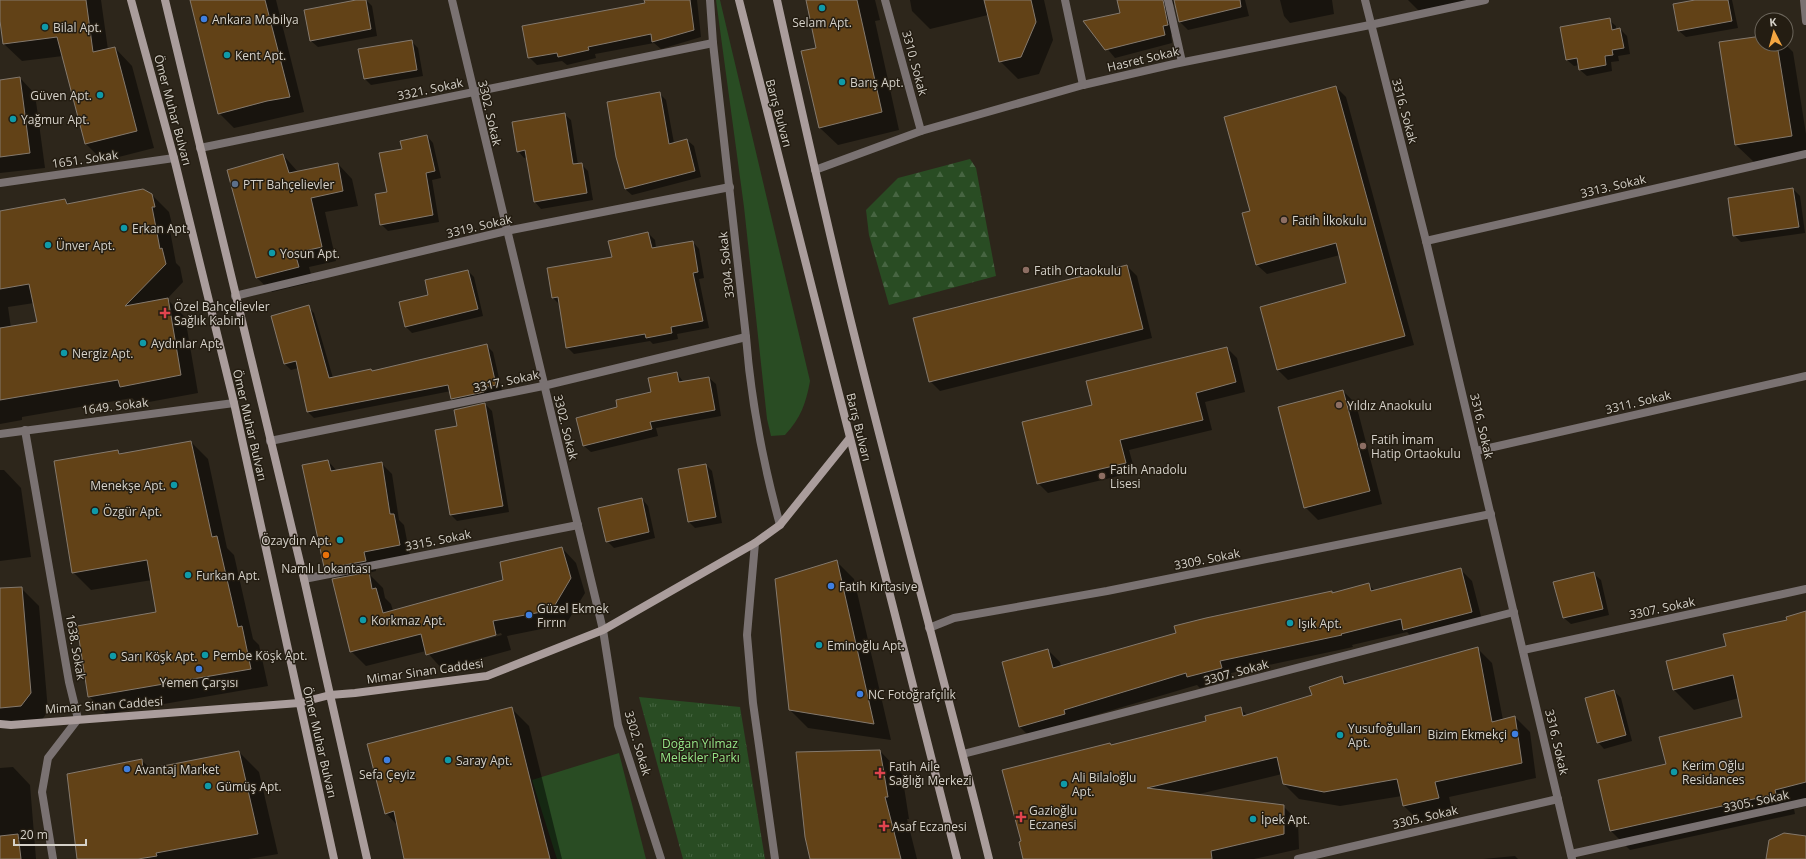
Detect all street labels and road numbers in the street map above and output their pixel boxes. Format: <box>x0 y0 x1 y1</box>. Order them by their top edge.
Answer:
street label: 3310. Sokak <box>898 29 932 98</box>
street label: Hasret Sokak <box>1105 42 1181 76</box>
street label: Ömer Muhar Bulvarı <box>150 53 196 167</box>
street label: 3321. Sokak <box>396 74 465 104</box>
street label: Barış Bulvarı <box>762 77 796 149</box>
street label: 3316. Sokak <box>1388 77 1422 146</box>
street label: 3302. Sokak <box>474 79 506 148</box>
street label: 1651. Sokak <box>51 146 120 172</box>
street label: 3313. Sokak <box>1579 170 1648 202</box>
street label: 3319. Sokak <box>445 210 514 242</box>
street label: 3304. Sokak <box>714 230 738 299</box>
street label: 3317. Sokak <box>472 366 541 396</box>
street label: Ömer Muhar Bulvarı <box>229 367 271 483</box>
street label: 3311. Sokak <box>1604 386 1673 418</box>
street label: Barış Bulvarı <box>842 391 876 463</box>
street label: 3316. Sokak <box>1466 392 1498 461</box>
street label: 1649. Sokak <box>81 393 150 419</box>
street label: 3302. Sokak <box>550 393 582 462</box>
street label: 3315. Sokak <box>404 525 473 555</box>
street label: 3309. Sokak <box>1173 544 1242 574</box>
street label: 3307. Sokak <box>1628 593 1697 623</box>
street label: 1638. Sokak <box>62 613 90 682</box>
street label: Mimar Sinan Caddesi <box>365 654 485 688</box>
street label: 3307. Sokak <box>1202 655 1271 689</box>
street label: Ömer Muhar Bulvarı <box>299 684 341 800</box>
street label: Mimar Sinan Caddesi <box>44 692 164 718</box>
street label: 3316. Sokak <box>1541 708 1573 777</box>
street label: 3302. Sokak <box>621 709 656 778</box>
street label: 3305. Sokak <box>1722 786 1791 816</box>
street label: 3305. Sokak <box>1391 801 1460 833</box>

